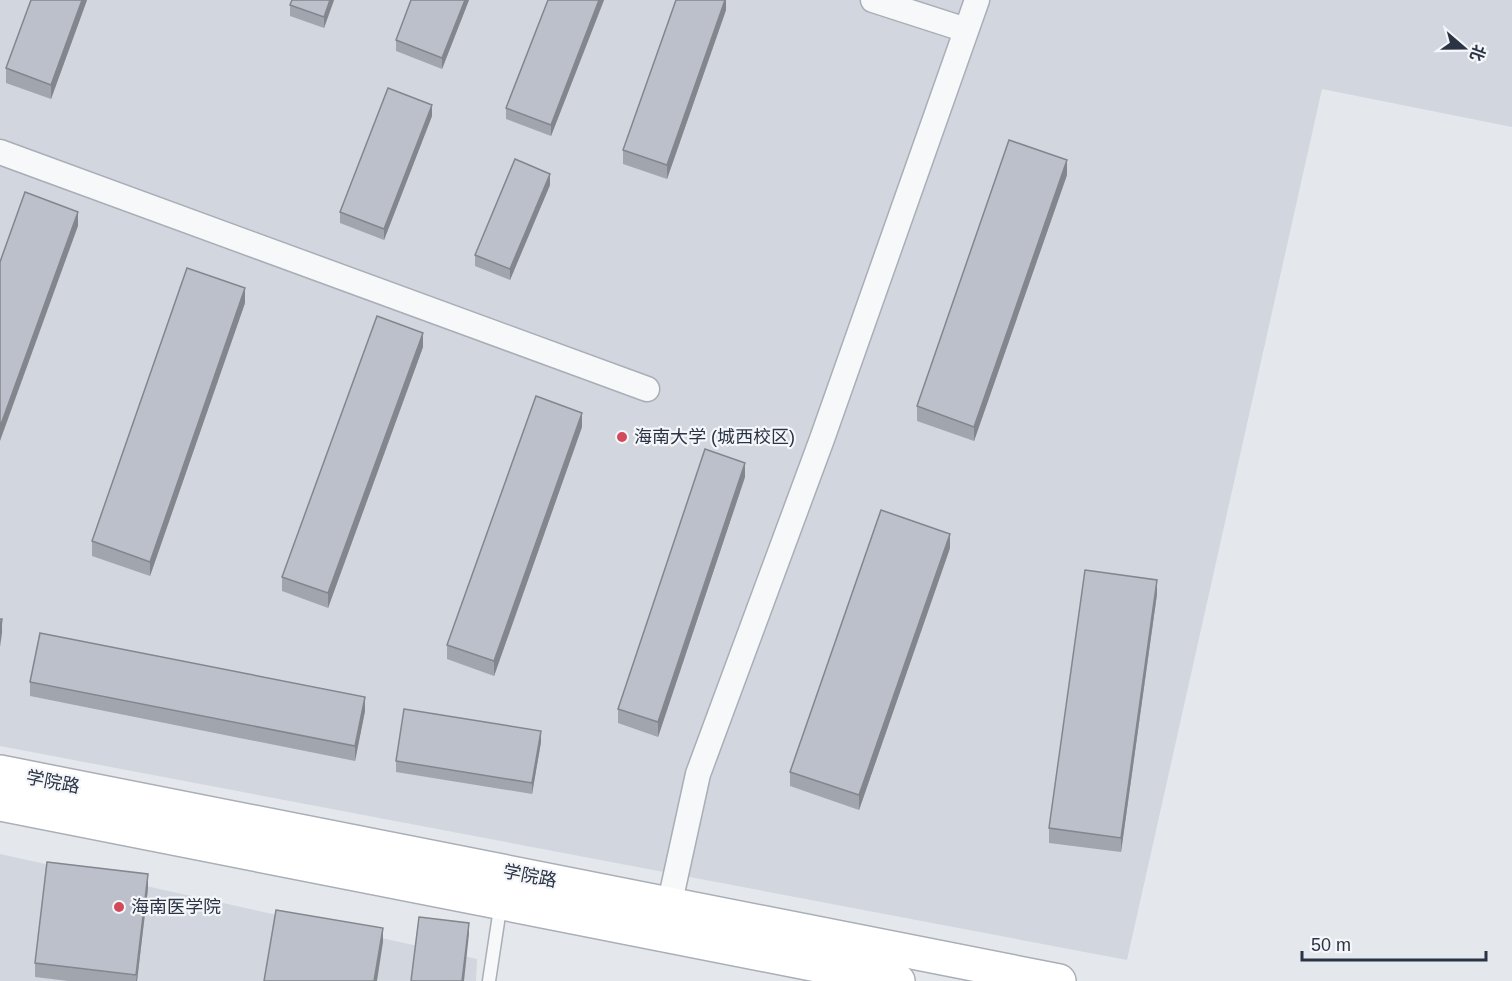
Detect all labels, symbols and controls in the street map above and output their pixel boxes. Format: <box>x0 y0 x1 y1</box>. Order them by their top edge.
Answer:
north arrow <box>1434 18 1494 78</box>
text: 北 <box>1467 43 1488 63</box>
place label: 海南大学 (城西校区) <box>634 427 795 447</box>
marker: 海南大学 (城西校区) <box>615 430 629 444</box>
street label: 学院路 <box>25 767 81 797</box>
street label: 学院路 <box>502 861 558 891</box>
place label: 海南医学院 <box>131 897 221 917</box>
marker: 海南医学院 <box>112 900 126 914</box>
scale bar <box>1302 924 1486 962</box>
text: 50 m <box>1311 935 1351 955</box>

